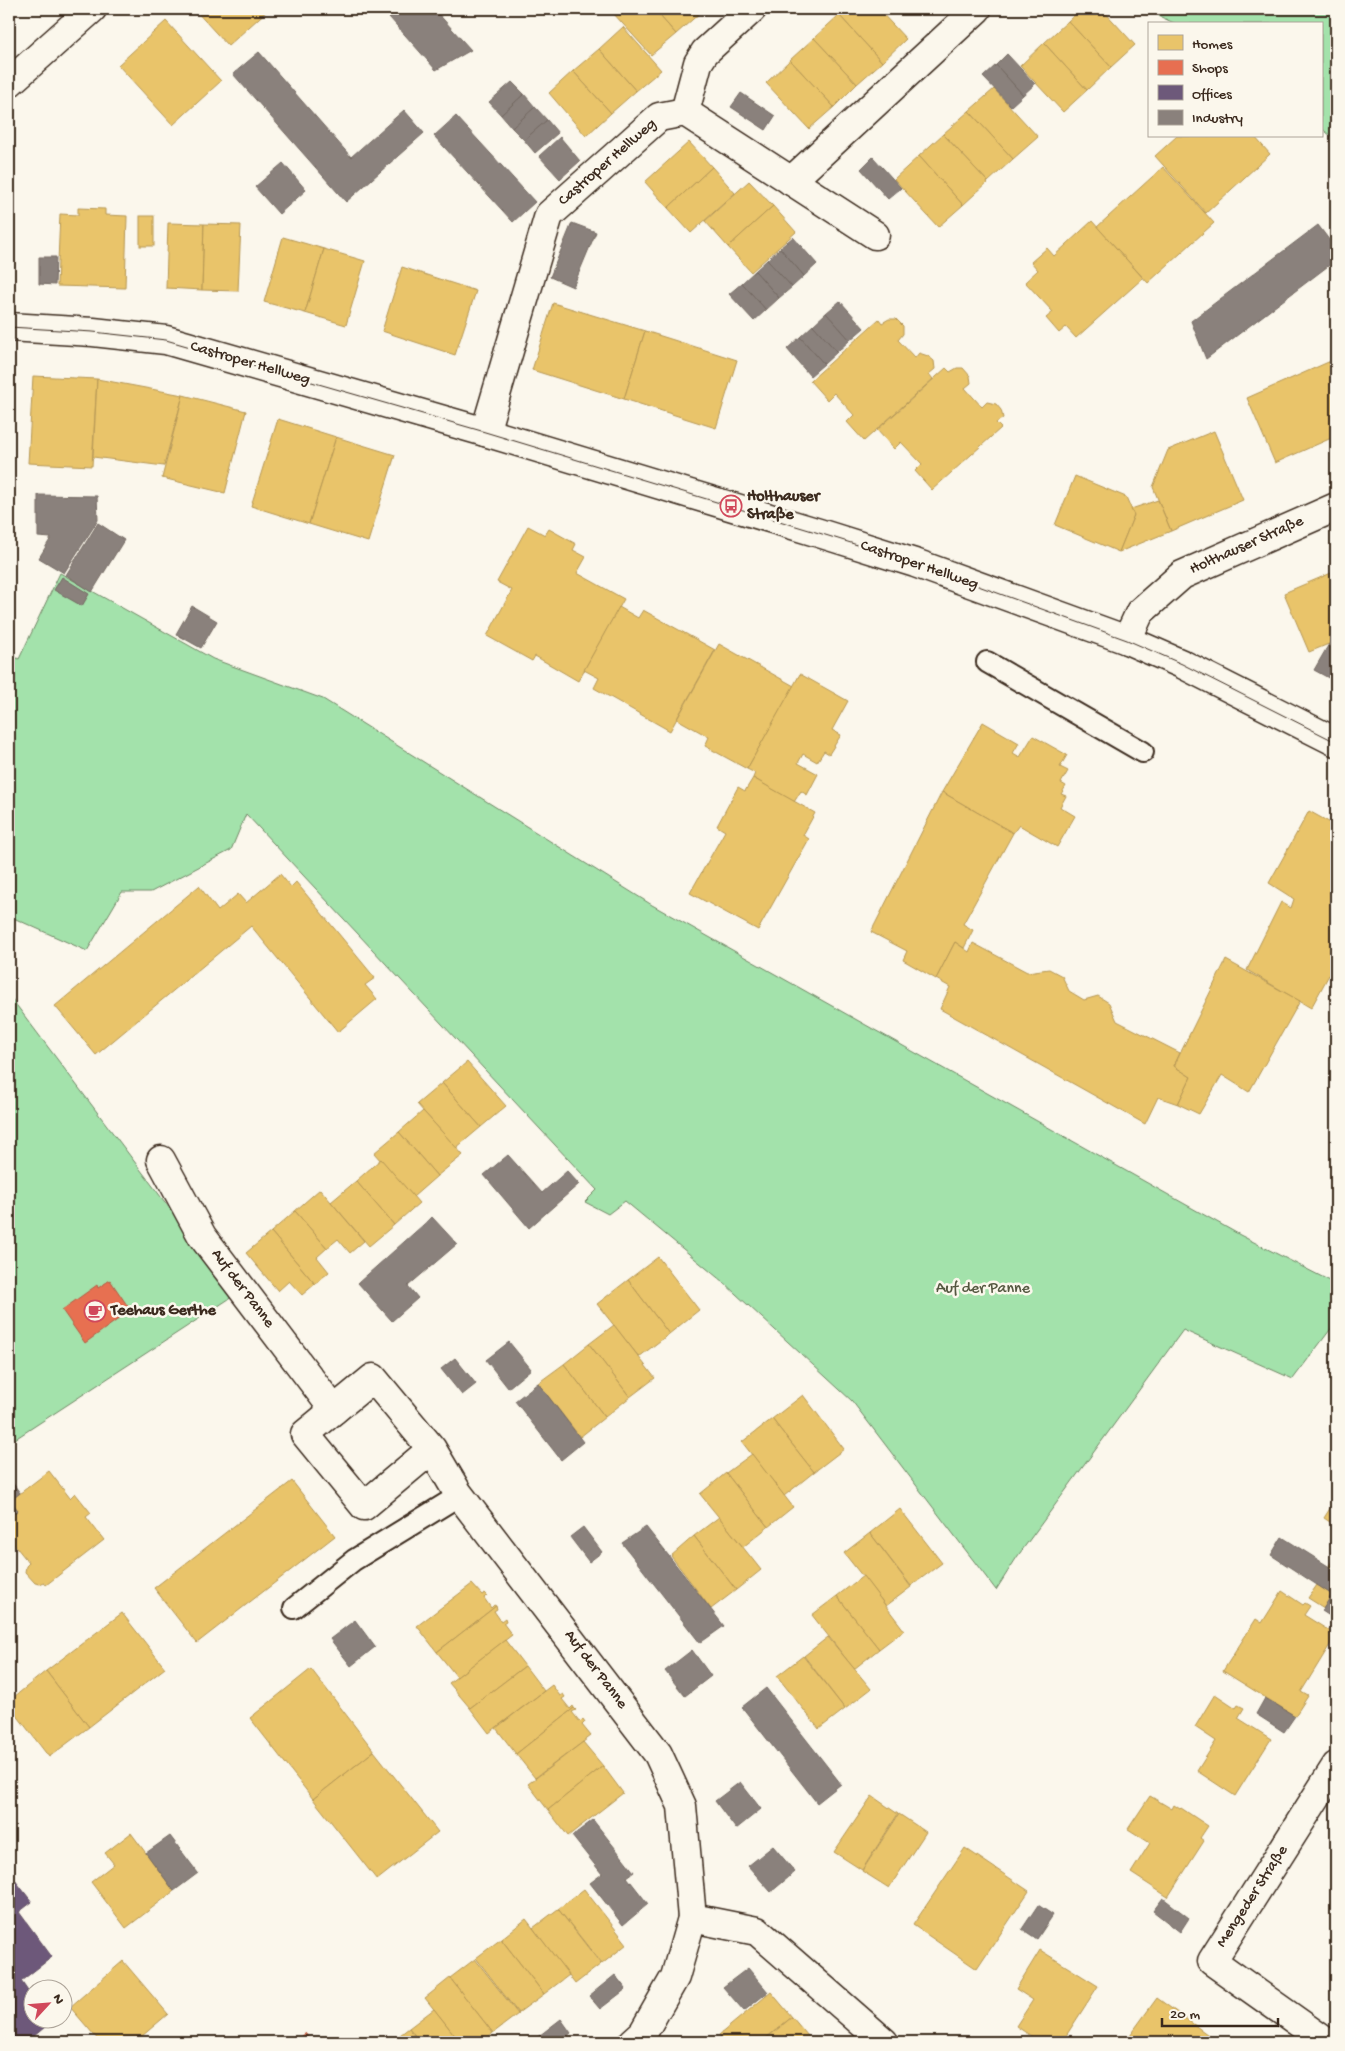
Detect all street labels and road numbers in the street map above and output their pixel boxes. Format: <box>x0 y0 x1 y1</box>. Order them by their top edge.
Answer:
street label: Castroper Hellweg <box>555 115 661 211</box>
street label: Castroper Hellweg <box>188 338 312 390</box>
street label: Holthauser Straße <box>1187 512 1308 580</box>
street label: Castroper Hellweg <box>857 537 981 595</box>
street label: Auf der Panne <box>206 1246 278 1333</box>
street label: Auf der Panne <box>559 1627 631 1714</box>
street label: Mengeder Straße <box>1213 1842 1293 1952</box>

